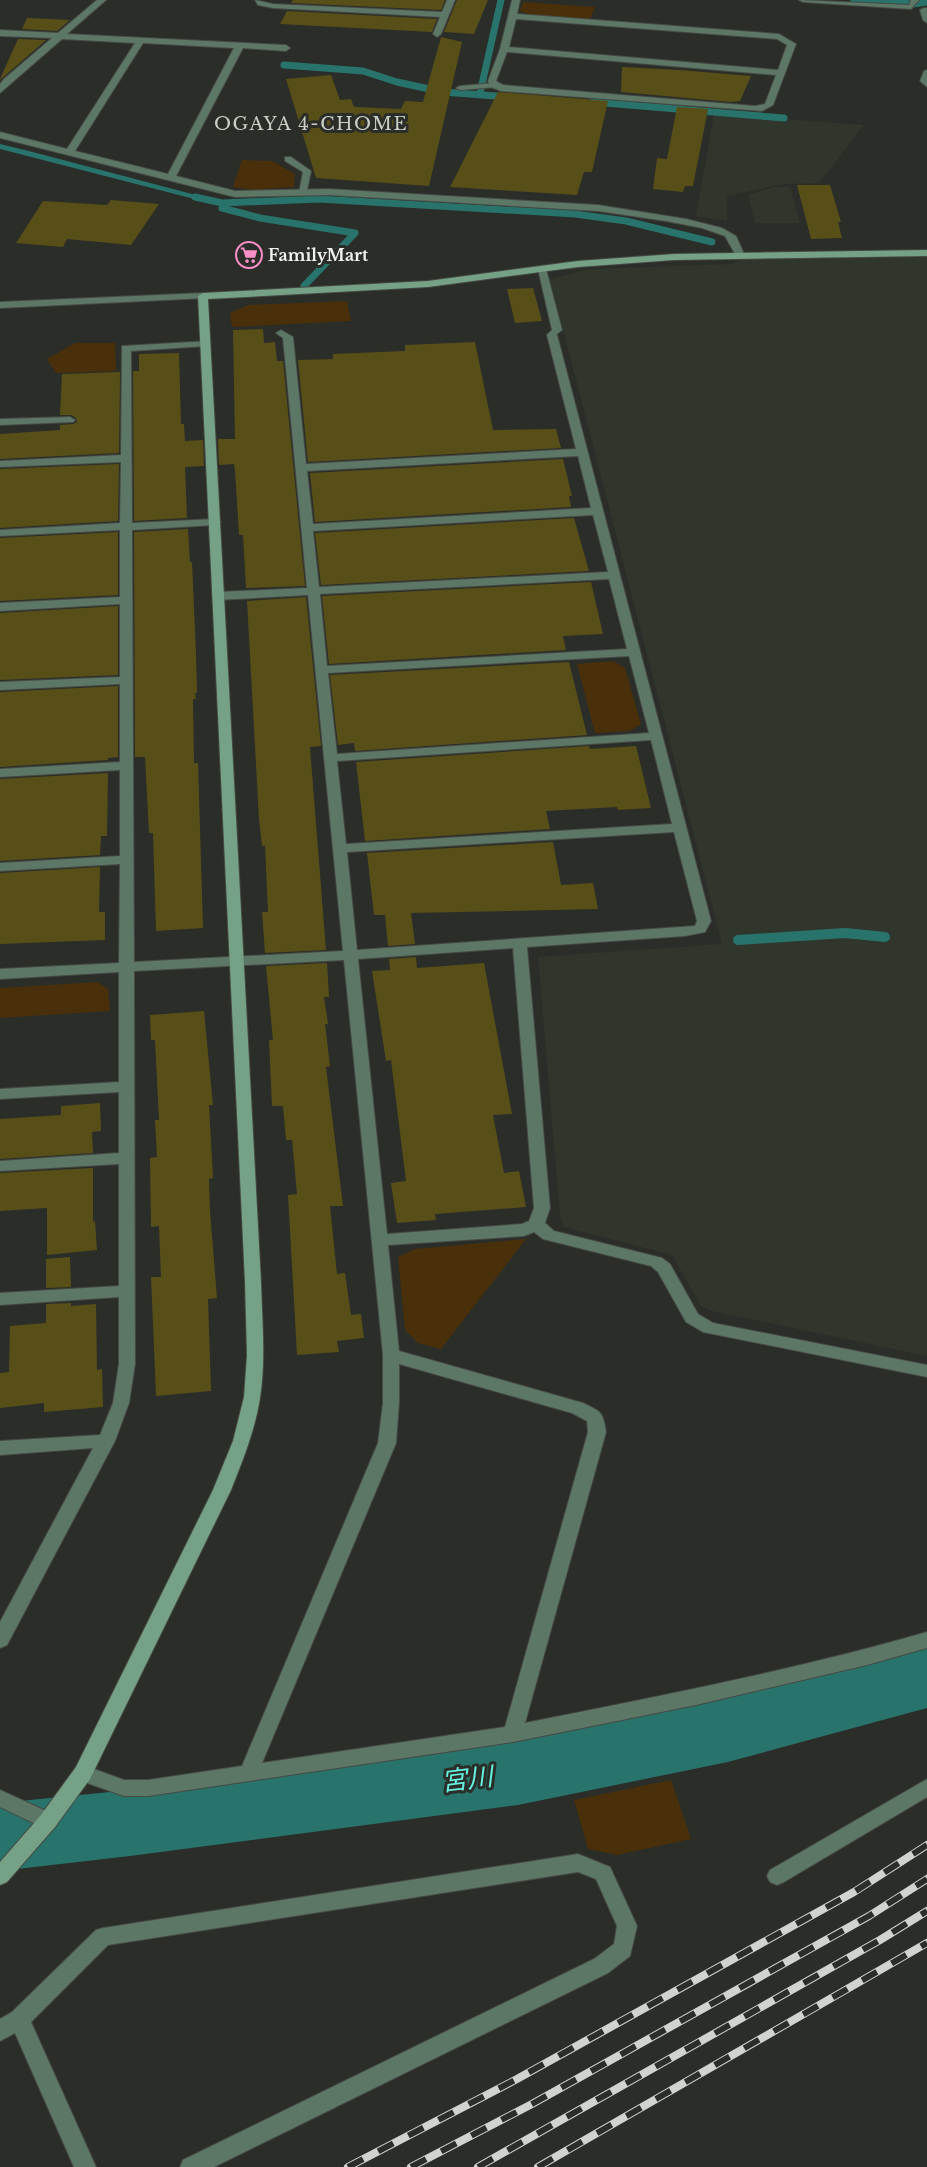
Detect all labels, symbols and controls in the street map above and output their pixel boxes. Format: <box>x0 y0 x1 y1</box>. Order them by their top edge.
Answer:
district label: OGAYA 4-CHOME <box>214 113 408 135</box>
supermarket icon: FamilyMart <box>234 240 264 270</box>
place label: FamilyMart <box>268 245 369 265</box>
water label: 宮川 <box>439 1760 498 1798</box>

